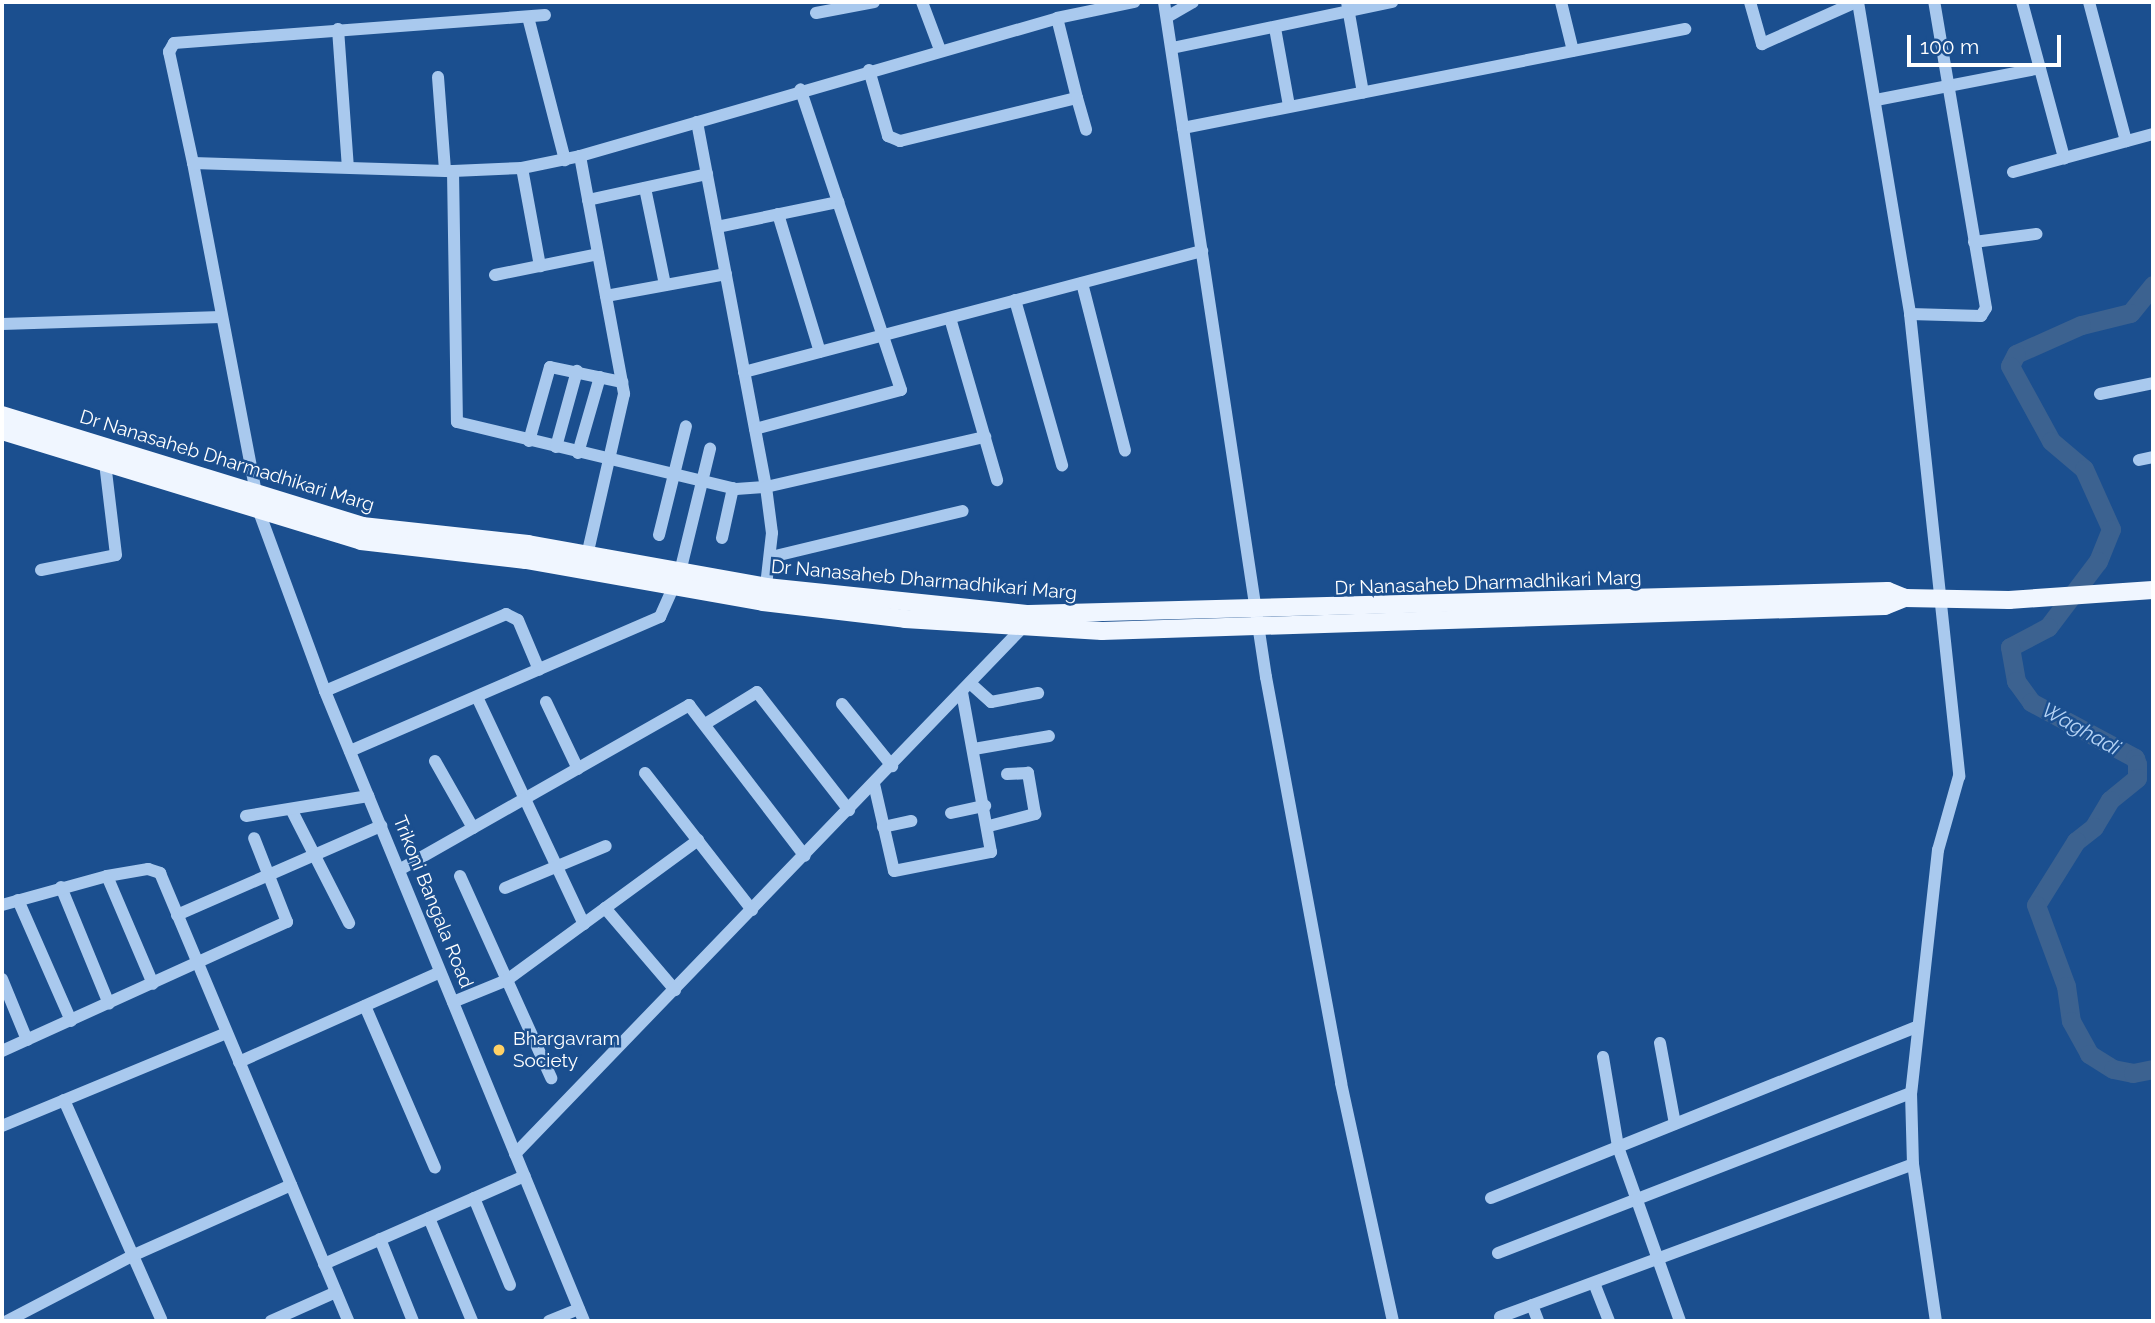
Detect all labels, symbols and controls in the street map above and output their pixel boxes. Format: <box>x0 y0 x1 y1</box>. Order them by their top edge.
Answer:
scale bar <box>1910 21 2064 65</box>
text: 100 m <box>1920 34 1979 59</box>
street label: Dr Nanasaheb Dharmadhikari Marg <box>77 405 377 517</box>
street label: Dr Nanasaheb Dharmadhikari Marg <box>770 555 1078 605</box>
street label: Dr Nanasaheb Dharmadhikari Marg <box>1334 566 1642 600</box>
water label: Waghadi <box>2037 697 2125 761</box>
street label: Trikoni Bangala Road <box>388 813 478 991</box>
place label: Bhargavram Society <box>513 1028 620 1072</box>
marker: Bhargavram Society <box>491 1042 507 1058</box>

